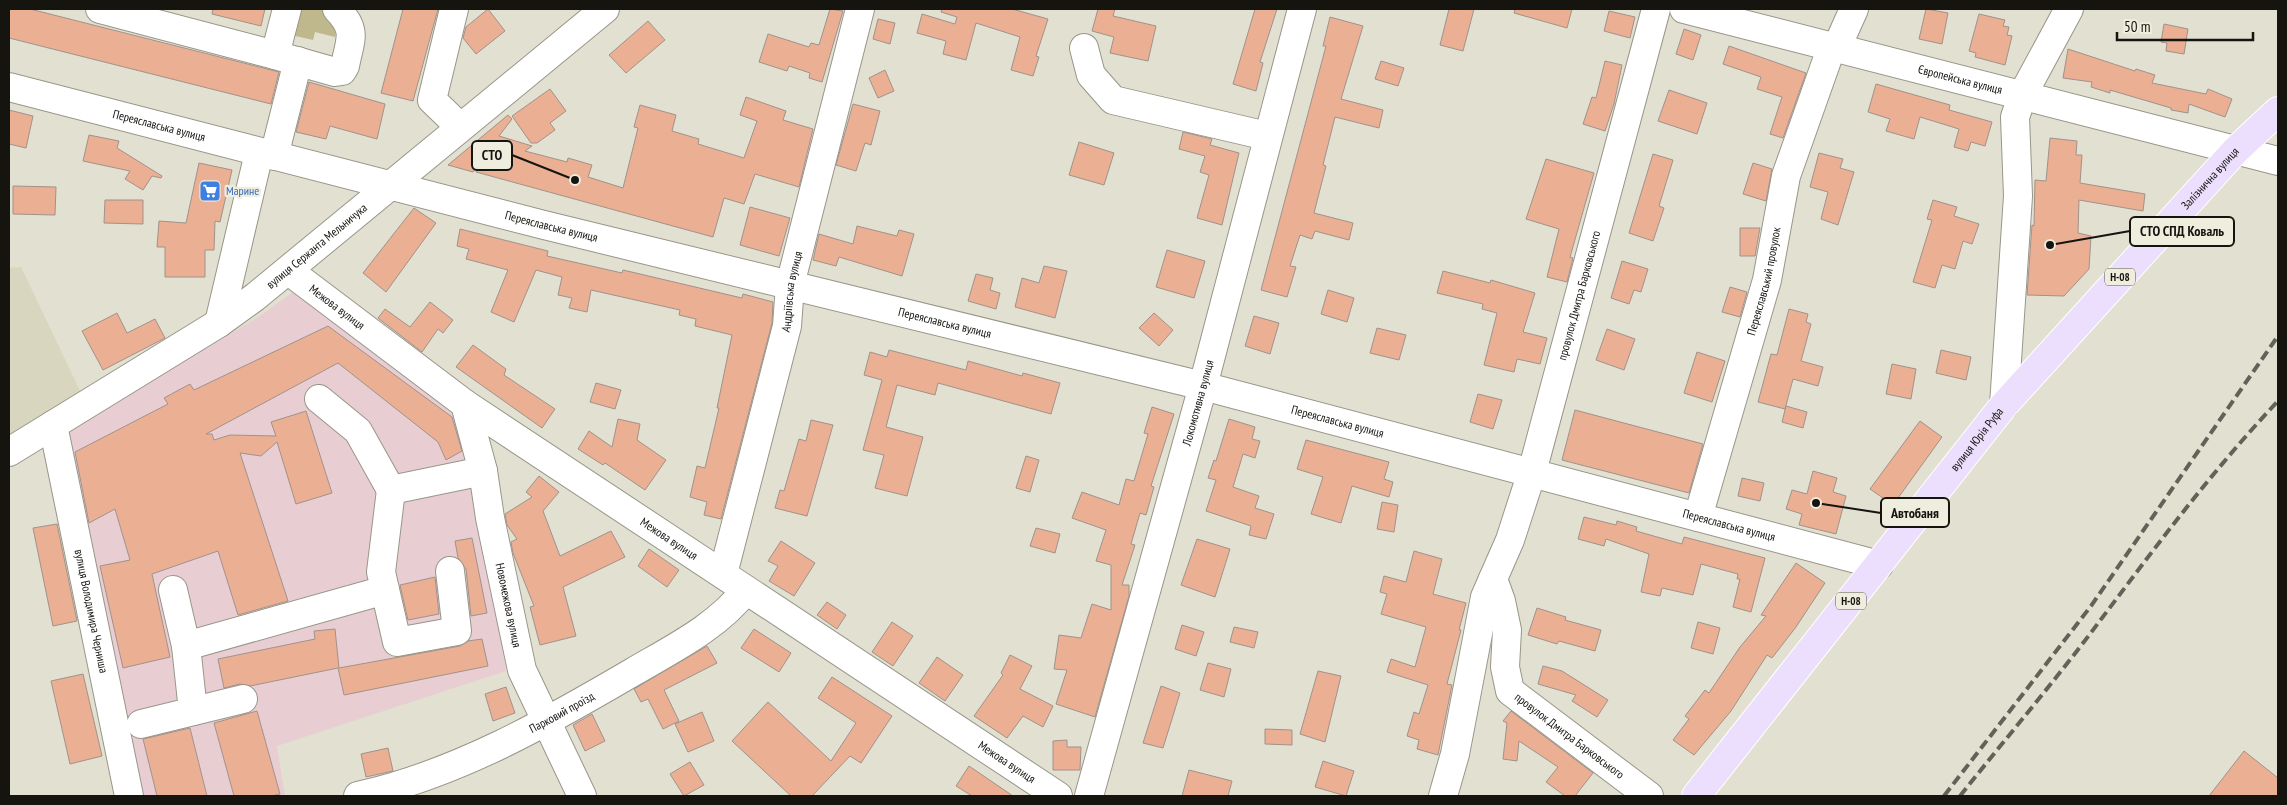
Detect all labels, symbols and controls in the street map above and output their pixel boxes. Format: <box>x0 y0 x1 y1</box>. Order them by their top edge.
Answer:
scale bar <box>2117 10 2253 42</box>
text: 50 m <box>2124 17 2150 36</box>
street label: Європейська вулиця <box>1916 61 2004 97</box>
street label: Переяславська вулиця <box>111 106 207 144</box>
callout: СТО <box>472 141 512 170</box>
street label: Залізнична вулиця <box>2178 144 2242 212</box>
text: СТО <box>482 146 502 164</box>
supermarket icon: Марине <box>198 179 222 203</box>
place label: Марине <box>226 183 259 198</box>
street label: вулиця Сержанта Мельничука <box>263 200 370 292</box>
street label: Переяславська вулиця <box>503 207 600 245</box>
callout: СТО СПД Коваль <box>2130 217 2234 246</box>
text: СТО СПД Коваль <box>2140 222 2224 240</box>
street label: Переяславський провулок <box>1743 225 1784 337</box>
street label: провулок Дмитра Барковського <box>1554 229 1603 362</box>
street label: Андріївська вулиця <box>778 249 805 334</box>
road number: Н-08 <box>2105 268 2135 286</box>
street label: Межова вулиця <box>306 281 368 333</box>
street label: Переяславська вулиця <box>897 304 993 341</box>
street label: Локомотивна вулиця <box>1179 358 1217 448</box>
street label: Переяславська вулиця <box>1290 402 1386 441</box>
street label: вулиця Юрія Руфа <box>1947 404 2006 474</box>
callout: Автобаня <box>1881 498 1949 527</box>
text: Автобаня <box>1890 504 1939 522</box>
street label: Переяславська вулиця <box>1681 505 1777 544</box>
street label: Межова вулиця <box>638 514 701 563</box>
street label: вулиця Володимира Черниша <box>72 548 112 674</box>
street label: Новомежова вулиця <box>493 561 525 649</box>
road number: Н-08 <box>1836 592 1866 610</box>
street label: Парковий проїзд <box>527 688 597 736</box>
street label: провулок Дмитра Барковського <box>1512 689 1627 782</box>
street label: Межова вулиця <box>975 737 1039 786</box>

